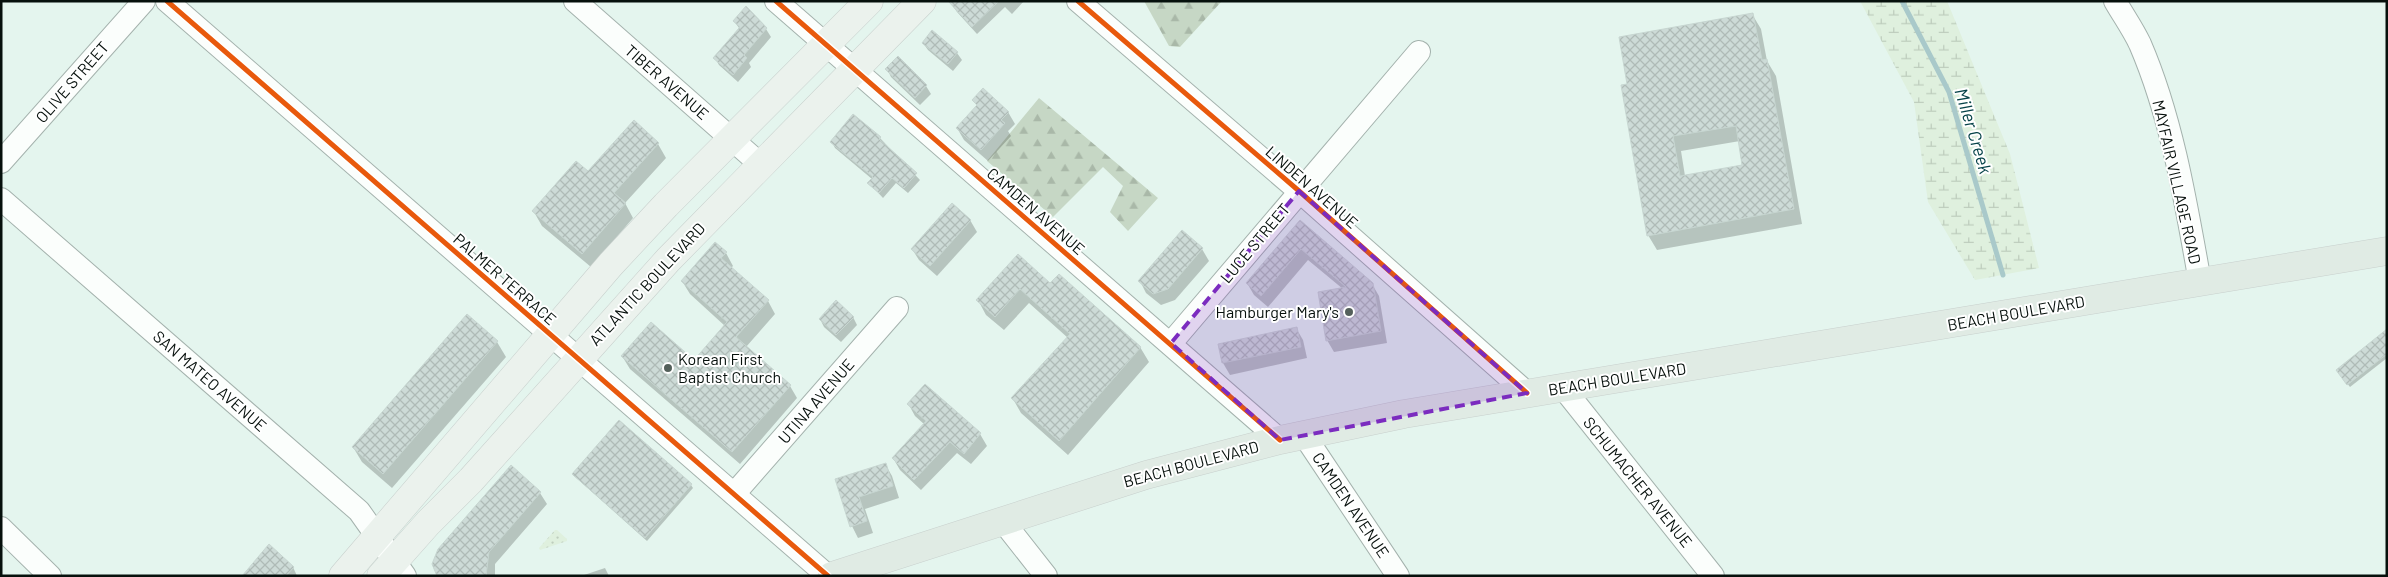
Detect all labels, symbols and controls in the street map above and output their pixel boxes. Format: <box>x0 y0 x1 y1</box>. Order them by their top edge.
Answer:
street label: OLIVE STREET <box>31 37 112 126</box>
street label: TIBER AVENUE <box>622 40 713 123</box>
water label: Miller Creek <box>1951 85 1997 176</box>
street label: MAYFAIR VILLAGE ROAD <box>2149 98 2206 266</box>
street label: LINDEN AVENUE <box>1262 141 1362 232</box>
street label: CAMDEN AVENUE <box>984 163 1089 258</box>
street label: LUCE STREET <box>1216 199 1293 286</box>
street label: ATLANTIC BOULEVARD <box>585 218 708 349</box>
street label: PALMER TERRACE <box>450 229 561 328</box>
street label: BEACH BOULEVARD <box>1946 291 2086 334</box>
place label: Hamburger Mary's <box>1215 302 1339 321</box>
marker: Hamburger Mary's <box>1343 306 1355 318</box>
street label: SAN MATEO AVENUE <box>150 326 271 435</box>
place label: Korean First Baptist Church <box>678 349 781 386</box>
street label: UTINA AVENUE <box>774 354 858 447</box>
street label: BEACH BOULEVARD <box>1547 358 1687 399</box>
marker: Korean First Baptist Church <box>662 362 674 374</box>
street label: SCHUMACHER AVENUE <box>1580 413 1697 551</box>
street label: BEACH BOULEVARD <box>1121 436 1261 491</box>
street label: CAMDEN AVENUE <box>1309 448 1394 561</box>

